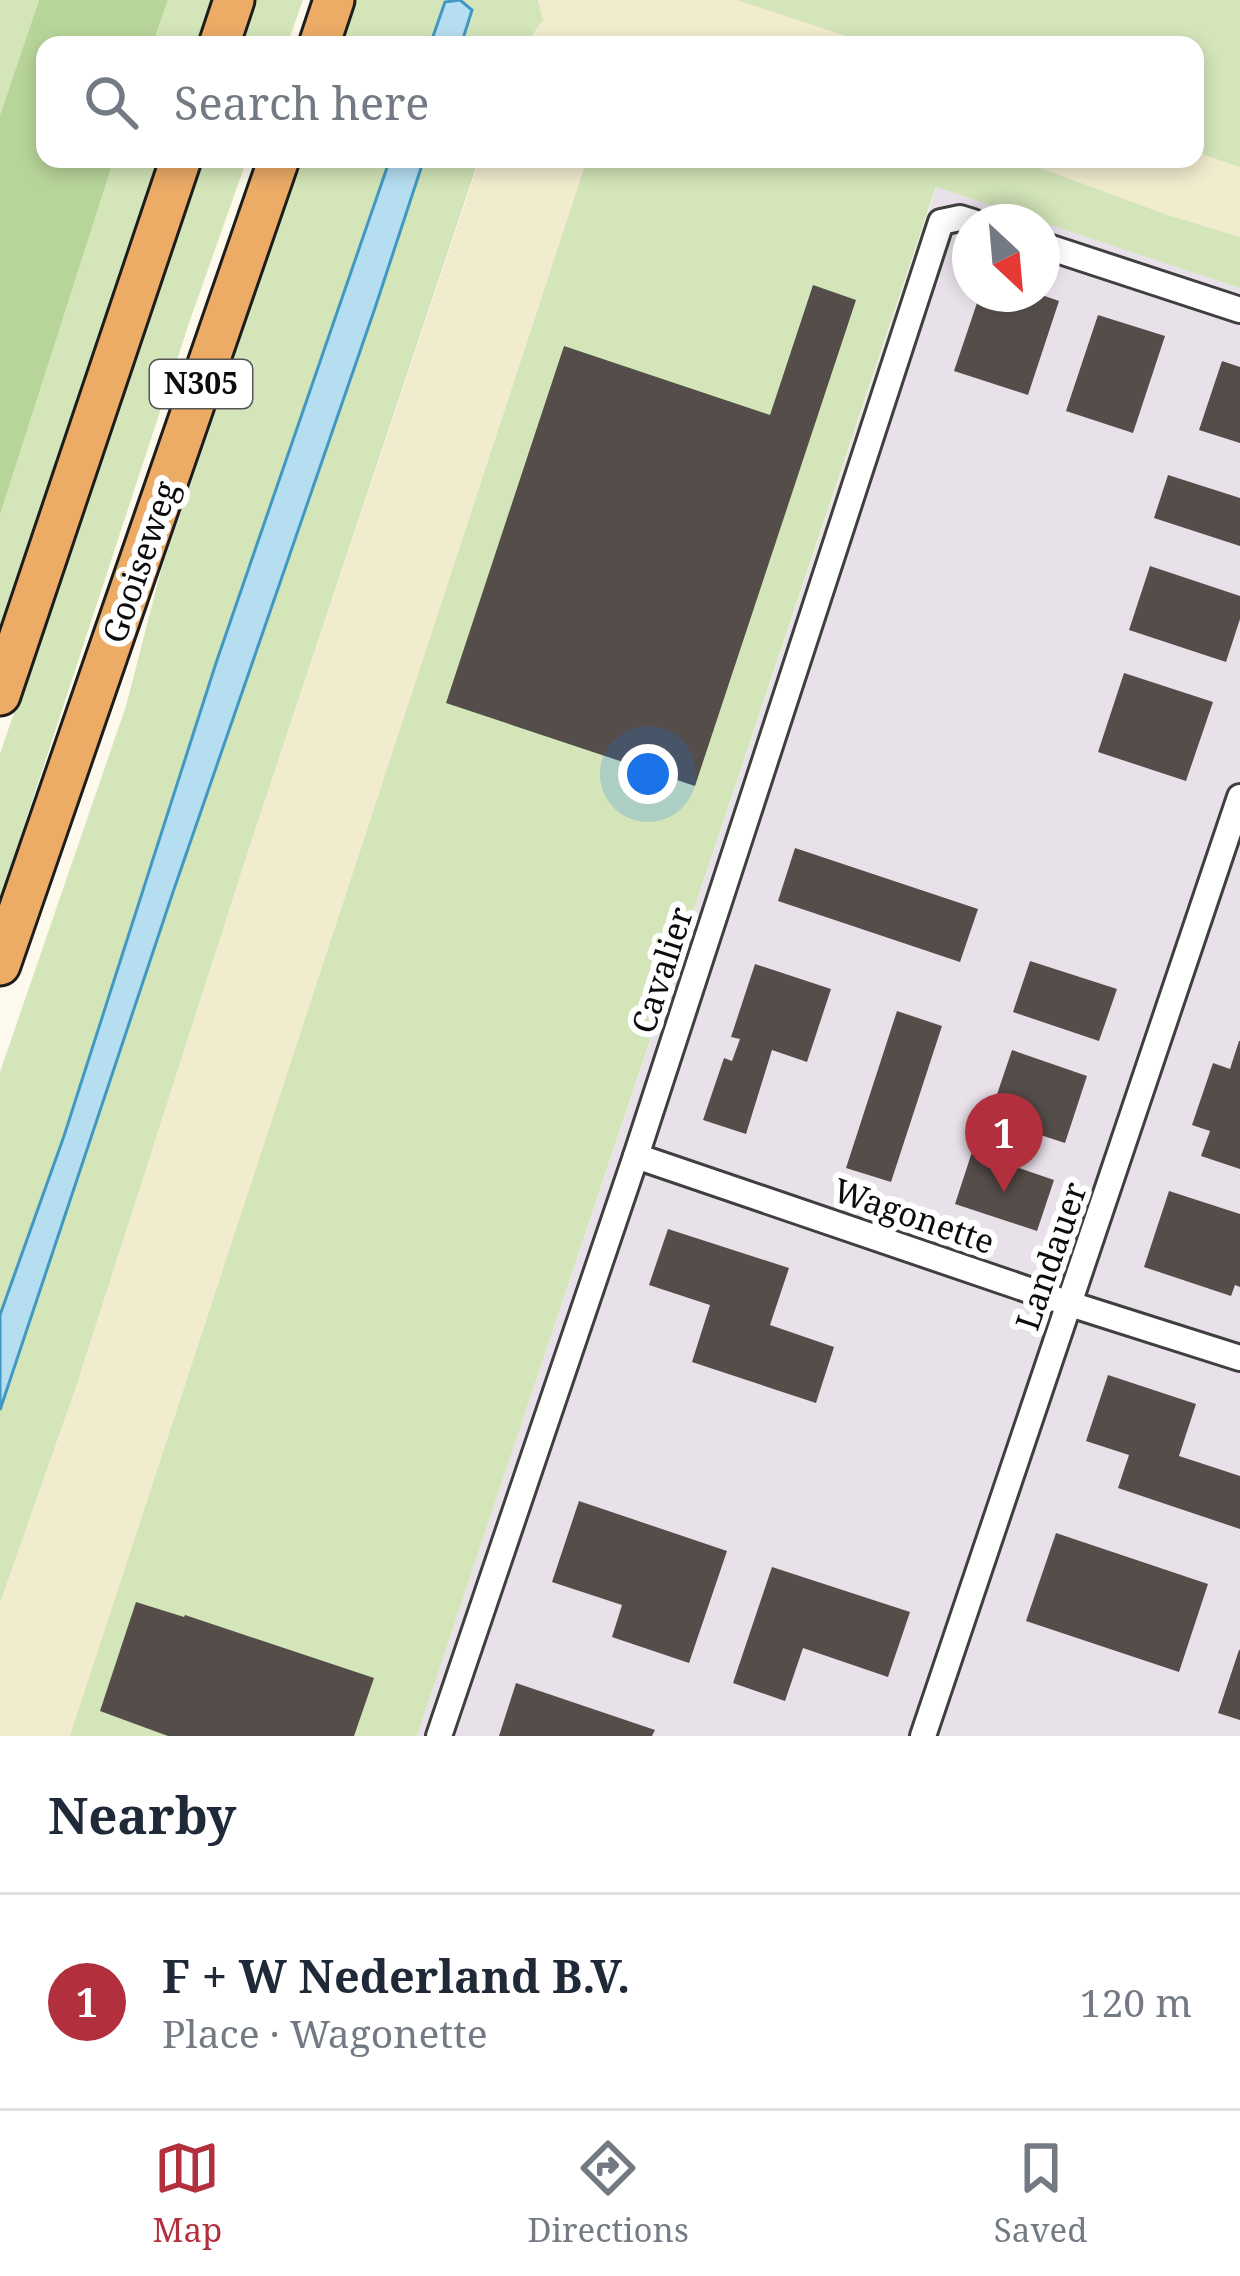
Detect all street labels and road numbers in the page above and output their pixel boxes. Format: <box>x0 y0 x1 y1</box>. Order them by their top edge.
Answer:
road number: N305 <box>150 360 252 408</box>
street label: Gooiseweg <box>91 475 188 649</box>
street label: Cavalier <box>620 900 703 1039</box>
street label: Wagonette <box>828 1167 1001 1264</box>
street label: Landauer <box>1004 1176 1097 1336</box>

